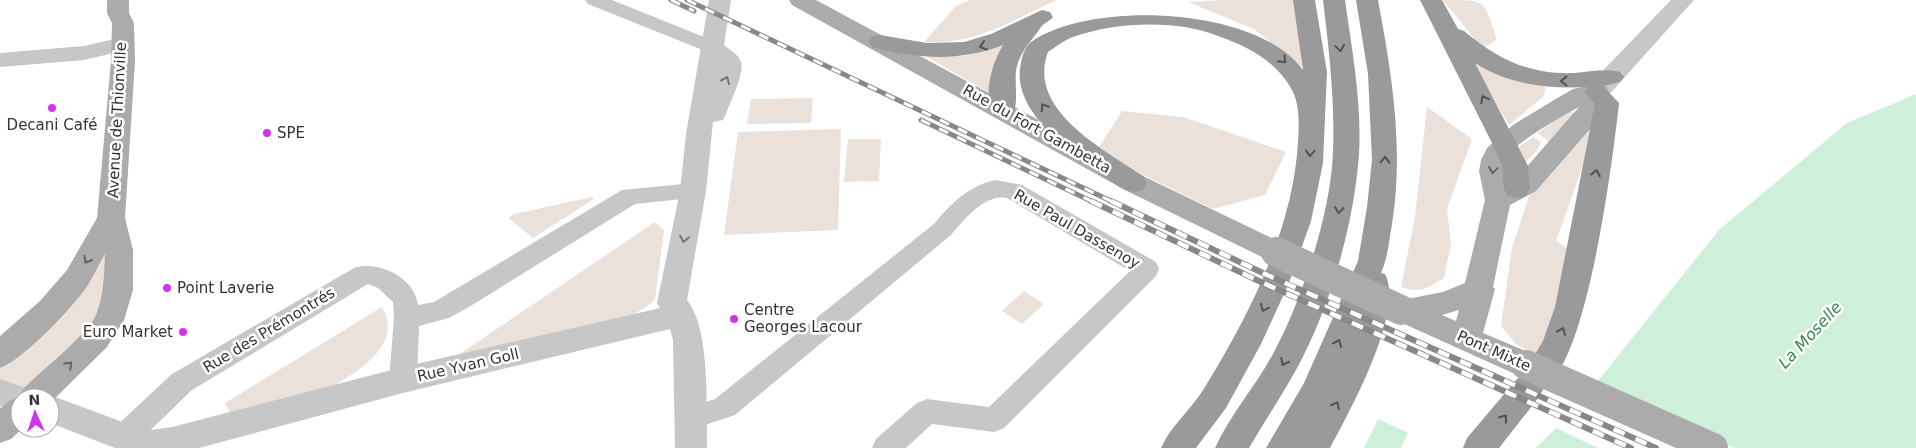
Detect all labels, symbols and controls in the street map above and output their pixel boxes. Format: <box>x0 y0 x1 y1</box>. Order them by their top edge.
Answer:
one-way arrow <box>979 40 987 50</box>
street label: Avenue de Thionville <box>104 42 130 198</box>
one-way arrow <box>1334 45 1345 53</box>
one-way arrow <box>1277 54 1286 63</box>
one-way arrow <box>720 76 731 85</box>
one-way arrow <box>1559 76 1567 86</box>
street label: Rue du Fort Gambetta <box>960 81 1114 177</box>
one-way arrow <box>1480 95 1490 104</box>
marker: Decani Café <box>46 102 58 114</box>
one-way arrow <box>1040 103 1050 112</box>
place label: Decani Café <box>7 116 97 134</box>
place label: SPE <box>277 124 305 142</box>
marker: SPE <box>261 127 273 139</box>
one-way arrow <box>1305 149 1316 157</box>
one-way arrow <box>1380 156 1390 164</box>
one-way arrow <box>1488 166 1499 174</box>
one-way arrow <box>1590 169 1601 177</box>
street label: Rue Paul Dassenoy <box>1011 186 1143 272</box>
one-way arrow <box>1334 206 1345 214</box>
one-way arrow <box>680 235 690 244</box>
one-way arrow <box>83 254 93 263</box>
place label: Point Laverie <box>177 279 274 297</box>
marker: Point Laverie <box>161 282 173 294</box>
street label: Rue des Prémontrés <box>200 283 338 376</box>
water label: La Moselle <box>1774 298 1846 372</box>
place label: Centre Georges Lacour <box>744 301 863 336</box>
one-way arrow <box>1259 303 1270 312</box>
marker: Centre Georges Lacour <box>728 313 740 325</box>
place label: Euro Market <box>83 323 173 341</box>
marker: Euro Market <box>177 326 189 338</box>
street label: Pont Mixte <box>1454 327 1534 375</box>
one-way arrow <box>1555 327 1566 336</box>
one-way arrow <box>1331 339 1342 348</box>
street label: Rue Yvan Goll <box>415 345 521 385</box>
one-way arrow <box>1280 357 1290 366</box>
one-way arrow <box>64 362 73 371</box>
north arrow <box>10 388 60 438</box>
text: N <box>28 392 41 408</box>
one-way arrow <box>1330 401 1340 410</box>
one-way arrow <box>1498 415 1506 424</box>

